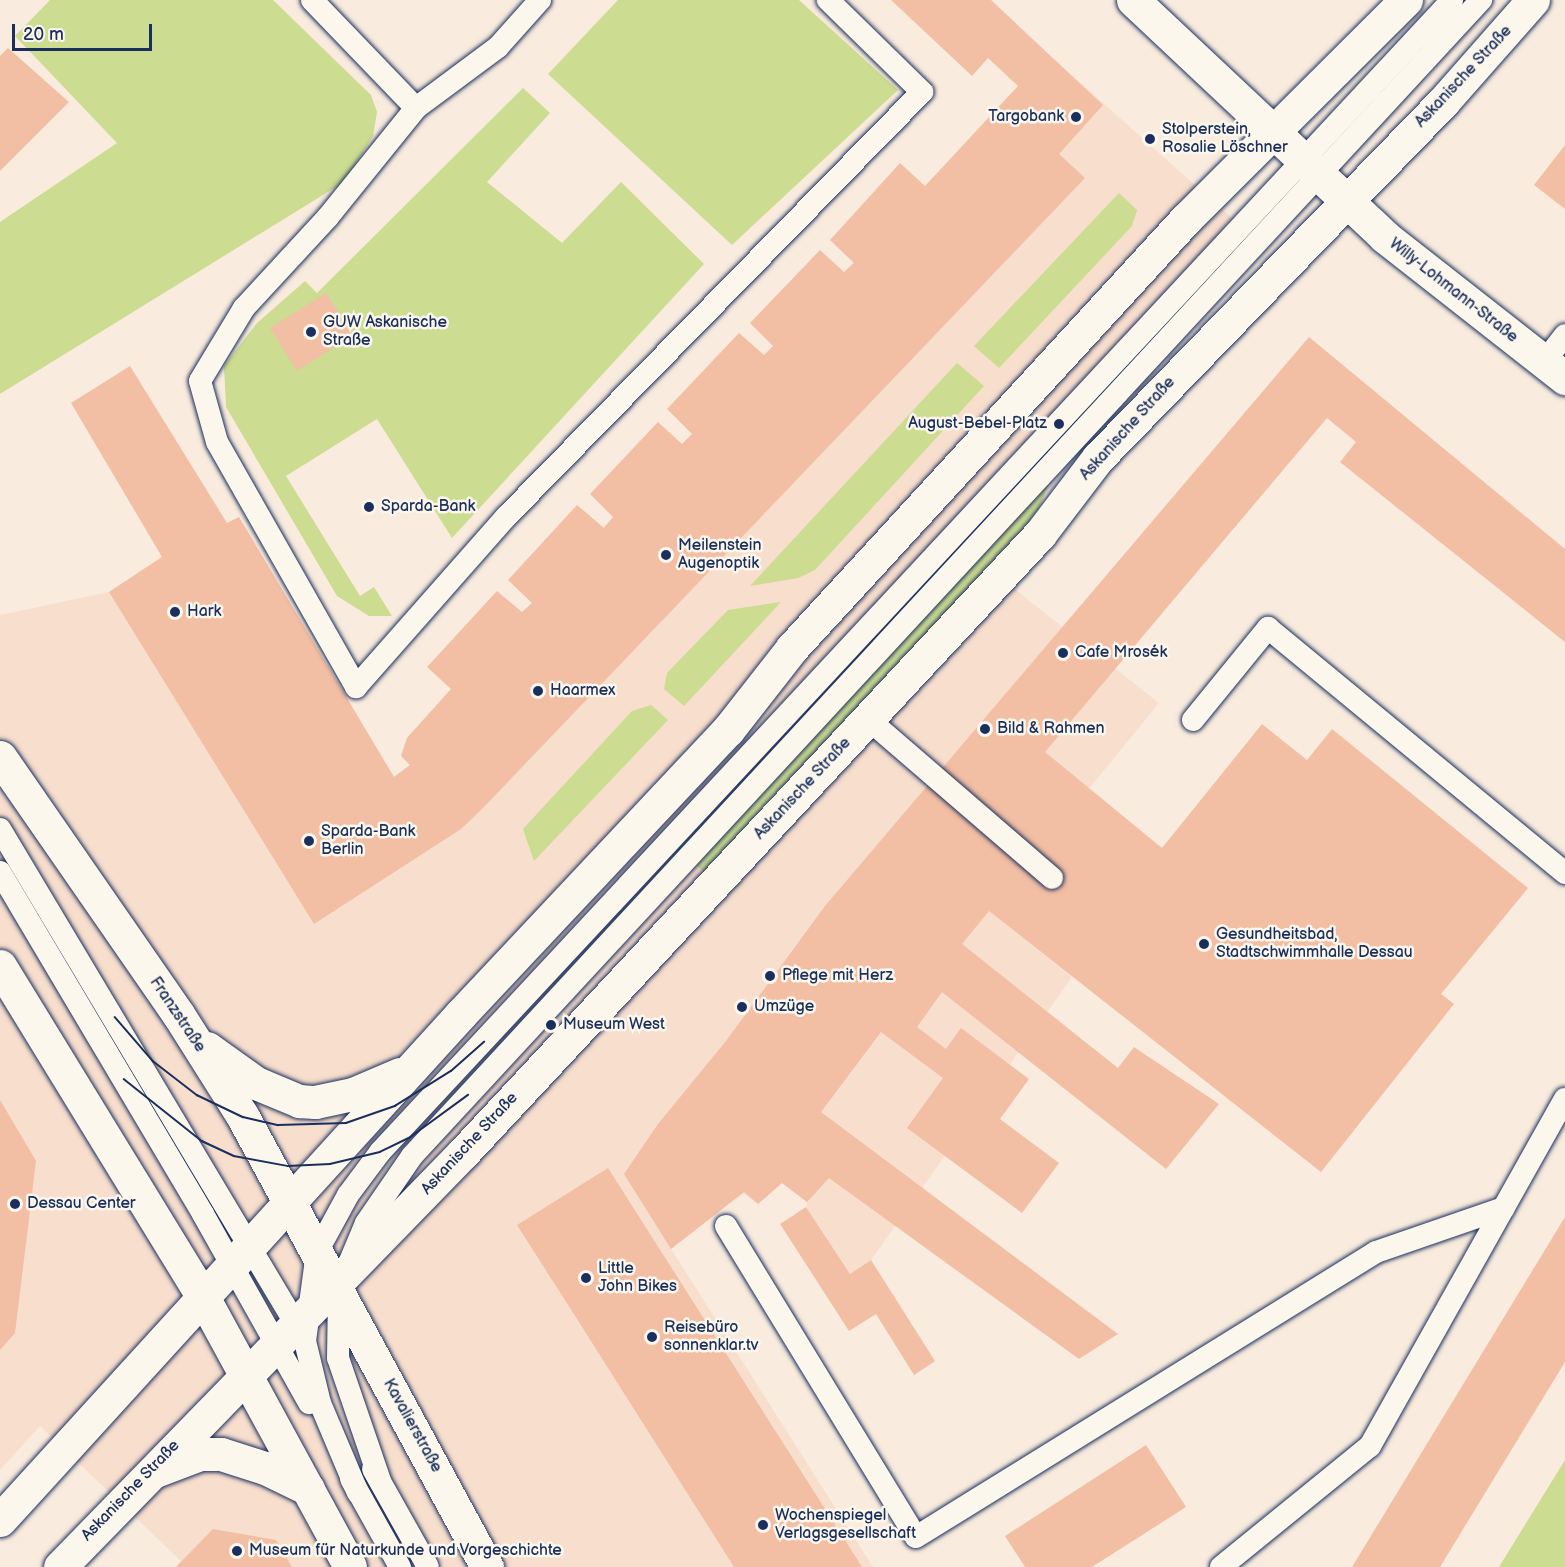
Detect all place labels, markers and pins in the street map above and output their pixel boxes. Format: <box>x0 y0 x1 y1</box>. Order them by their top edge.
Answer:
place label: Targobank <box>988 107 1064 127</box>
marker: Targobank <box>1069 110 1083 124</box>
place label: Stolperstein, Rosalie Löschner <box>1162 120 1288 158</box>
marker: Stolperstein, Rosalie Löschner <box>1143 132 1157 146</box>
place label: GUW Askanische Straße <box>323 313 447 351</box>
marker: GUW Askanische Straße <box>304 325 318 339</box>
place label: August-Bebel-Platz <box>908 414 1047 434</box>
marker: August-Bebel-Platz <box>1052 417 1066 431</box>
place label: Sparda-Bank <box>381 497 475 517</box>
marker: Sparda-Bank <box>362 500 376 514</box>
place label: Meilenstein Augenoptik <box>678 536 762 574</box>
marker: Meilenstein Augenoptik <box>659 548 673 562</box>
place label: Hark <box>187 602 221 622</box>
marker: Hark <box>168 605 182 619</box>
place label: Cafe Mrosék <box>1075 643 1167 663</box>
marker: Cafe Mrosék <box>1056 646 1070 660</box>
place label: Haarmex <box>550 681 616 701</box>
marker: Haarmex <box>531 684 545 698</box>
place label: Bild & Rahmen <box>997 719 1105 739</box>
marker: Bild & Rahmen <box>978 722 992 736</box>
place label: Sparda-Bank Berlin <box>321 822 415 860</box>
marker: Sparda-Bank Berlin <box>302 834 316 848</box>
place label: Gesundheitsbad, Stadtschwimmhalle Dessau <box>1216 925 1413 963</box>
marker: Gesundheitsbad, Stadtschwimmhalle Dessau <box>1197 937 1211 951</box>
place label: Pflege mit Herz <box>782 966 893 986</box>
marker: Pflege mit Herz <box>763 969 777 983</box>
place label: Umzüge <box>754 997 814 1017</box>
marker: Umzüge <box>735 1000 749 1014</box>
place label: Museum West <box>563 1015 666 1035</box>
marker: Museum West <box>544 1018 558 1032</box>
place label: Dessau Center <box>27 1194 136 1214</box>
marker: Dessau Center <box>8 1197 22 1211</box>
place label: Little John Bikes <box>598 1259 677 1297</box>
marker: Little John Bikes <box>579 1271 593 1285</box>
place label: Reisebüro sonnenklar.tv <box>664 1318 759 1356</box>
marker: Reisebüro sonnenklar.tv <box>645 1330 659 1344</box>
place label: Wochenspiegel Verlagsgesellschaft <box>775 1506 916 1544</box>
marker: Wochenspiegel Verlagsgesellschaft <box>756 1518 770 1532</box>
place label: Museum für Naturkunde und Vorgeschichte <box>249 1541 562 1561</box>
marker: Museum für Naturkunde und Vorgeschichte <box>230 1544 244 1558</box>

